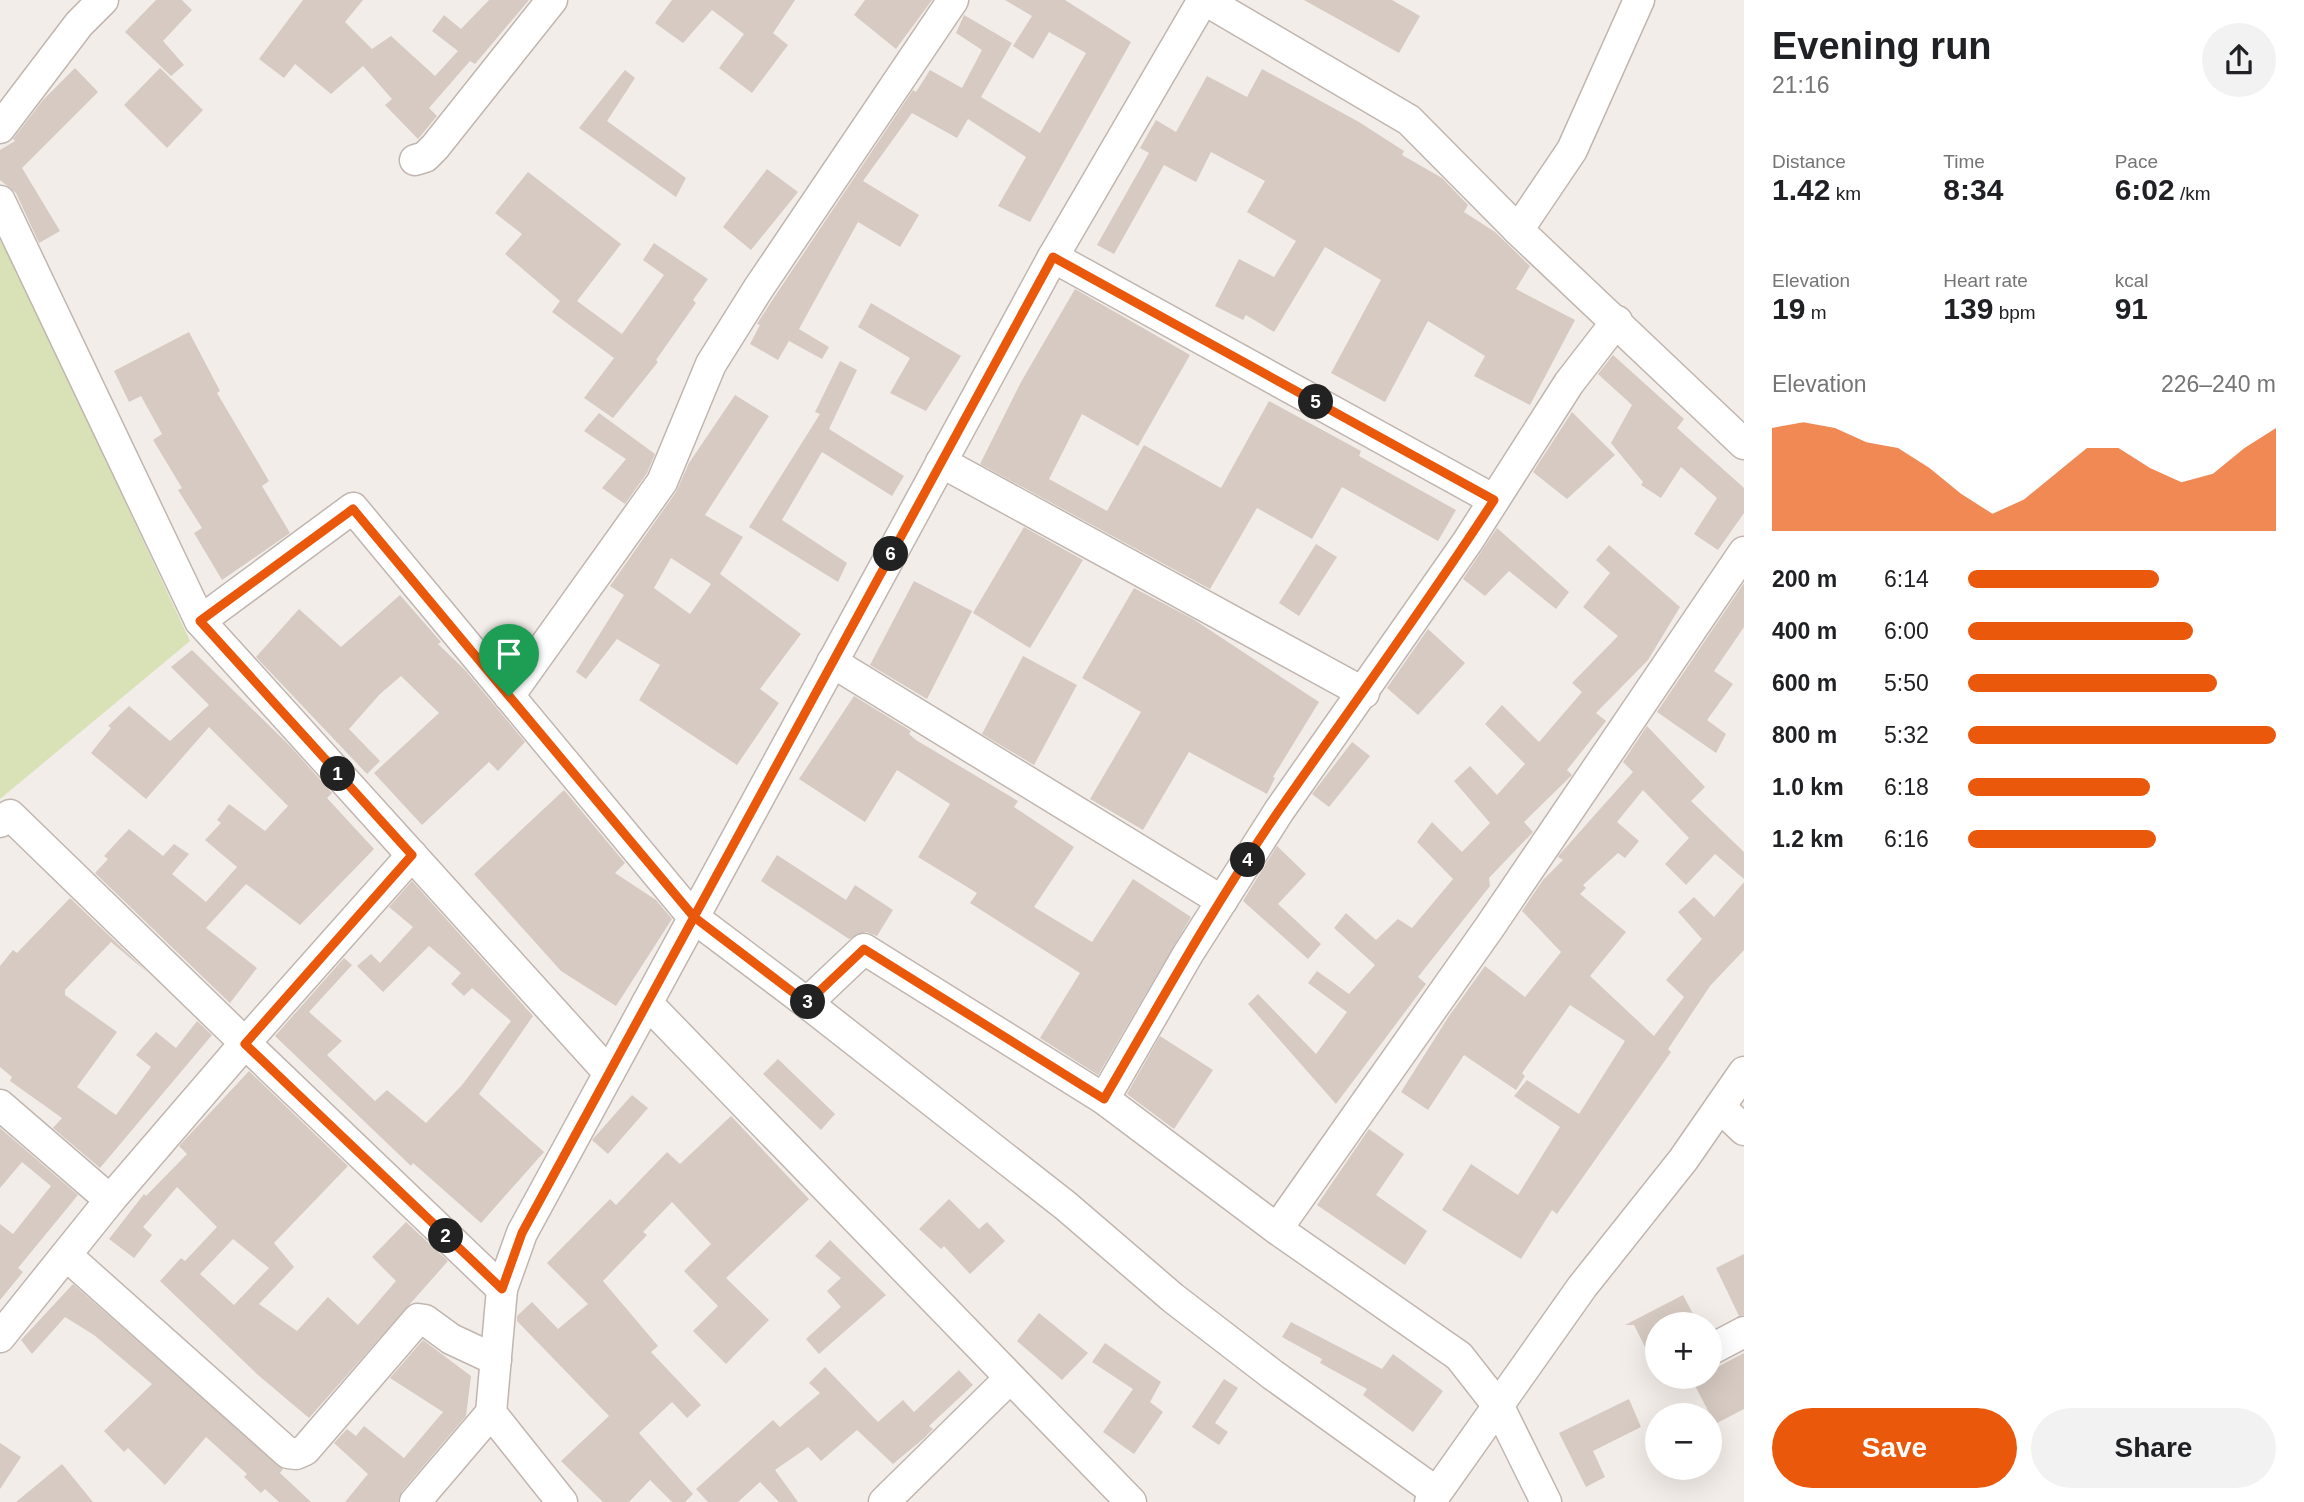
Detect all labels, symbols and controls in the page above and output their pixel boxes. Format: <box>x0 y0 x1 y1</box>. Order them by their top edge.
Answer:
button: share <box>2202 23 2276 97</box>
text: Evening run <box>1772 25 1992 67</box>
text: 21:16 <box>1772 72 1830 98</box>
text: Distance <box>1772 151 1846 172</box>
text: Time <box>1943 151 1985 172</box>
text: Pace <box>2115 151 2158 172</box>
text: 1.42 <box>1772 173 1830 206</box>
text: 8:34 <box>1943 173 2003 206</box>
text: 6:02 <box>2115 173 2175 206</box>
text: km <box>1830 183 1861 204</box>
text: /km <box>2175 183 2211 204</box>
text: Elevation <box>1772 270 1850 291</box>
text: Heart rate <box>1943 270 2028 291</box>
text: kcal <box>2115 270 2148 291</box>
text: 19 <box>1772 292 1805 325</box>
text: 139 <box>1943 292 1993 325</box>
text: 91 <box>2115 292 2148 325</box>
text: m <box>1805 302 1826 323</box>
text: bpm <box>1993 302 2036 323</box>
text: Elevation <box>1772 371 1867 397</box>
text: 226–240 m <box>2161 371 2276 397</box>
pin: 5 <box>1298 384 1334 420</box>
text: 5 <box>1310 391 1321 412</box>
pin: 6 <box>874 536 908 572</box>
text: 6 <box>885 543 896 564</box>
text: 200 m <box>1772 566 1837 592</box>
text: 6:14 <box>1884 566 1929 592</box>
text: 400 m <box>1772 618 1837 644</box>
text: 6:00 <box>1884 618 1929 644</box>
pin <box>479 624 539 696</box>
icon: arrive <box>490 635 528 673</box>
text: 600 m <box>1772 670 1837 696</box>
text: 5:50 <box>1884 670 1929 696</box>
text: 800 m <box>1772 722 1837 748</box>
text: 5:32 <box>1884 722 1929 748</box>
pin: 1 <box>320 756 356 792</box>
text: 1 <box>332 763 343 784</box>
text: 1.0 km <box>1772 774 1844 800</box>
text: 6:18 <box>1884 774 1929 800</box>
text: 1.2 km <box>1772 826 1844 852</box>
text: 6:16 <box>1884 826 1929 852</box>
pin: 4 <box>1230 842 1266 878</box>
text: 4 <box>1242 849 1253 870</box>
pin: 3 <box>790 984 826 1020</box>
text: 3 <box>802 991 813 1012</box>
pin: 2 <box>428 1218 464 1254</box>
text: 2 <box>440 1225 451 1246</box>
map controls <box>1645 1312 1722 1480</box>
button: + <box>1645 1312 1722 1389</box>
button: − <box>1645 1403 1722 1480</box>
button: Save <box>1772 1408 2017 1488</box>
button: Share <box>2031 1408 2276 1488</box>

